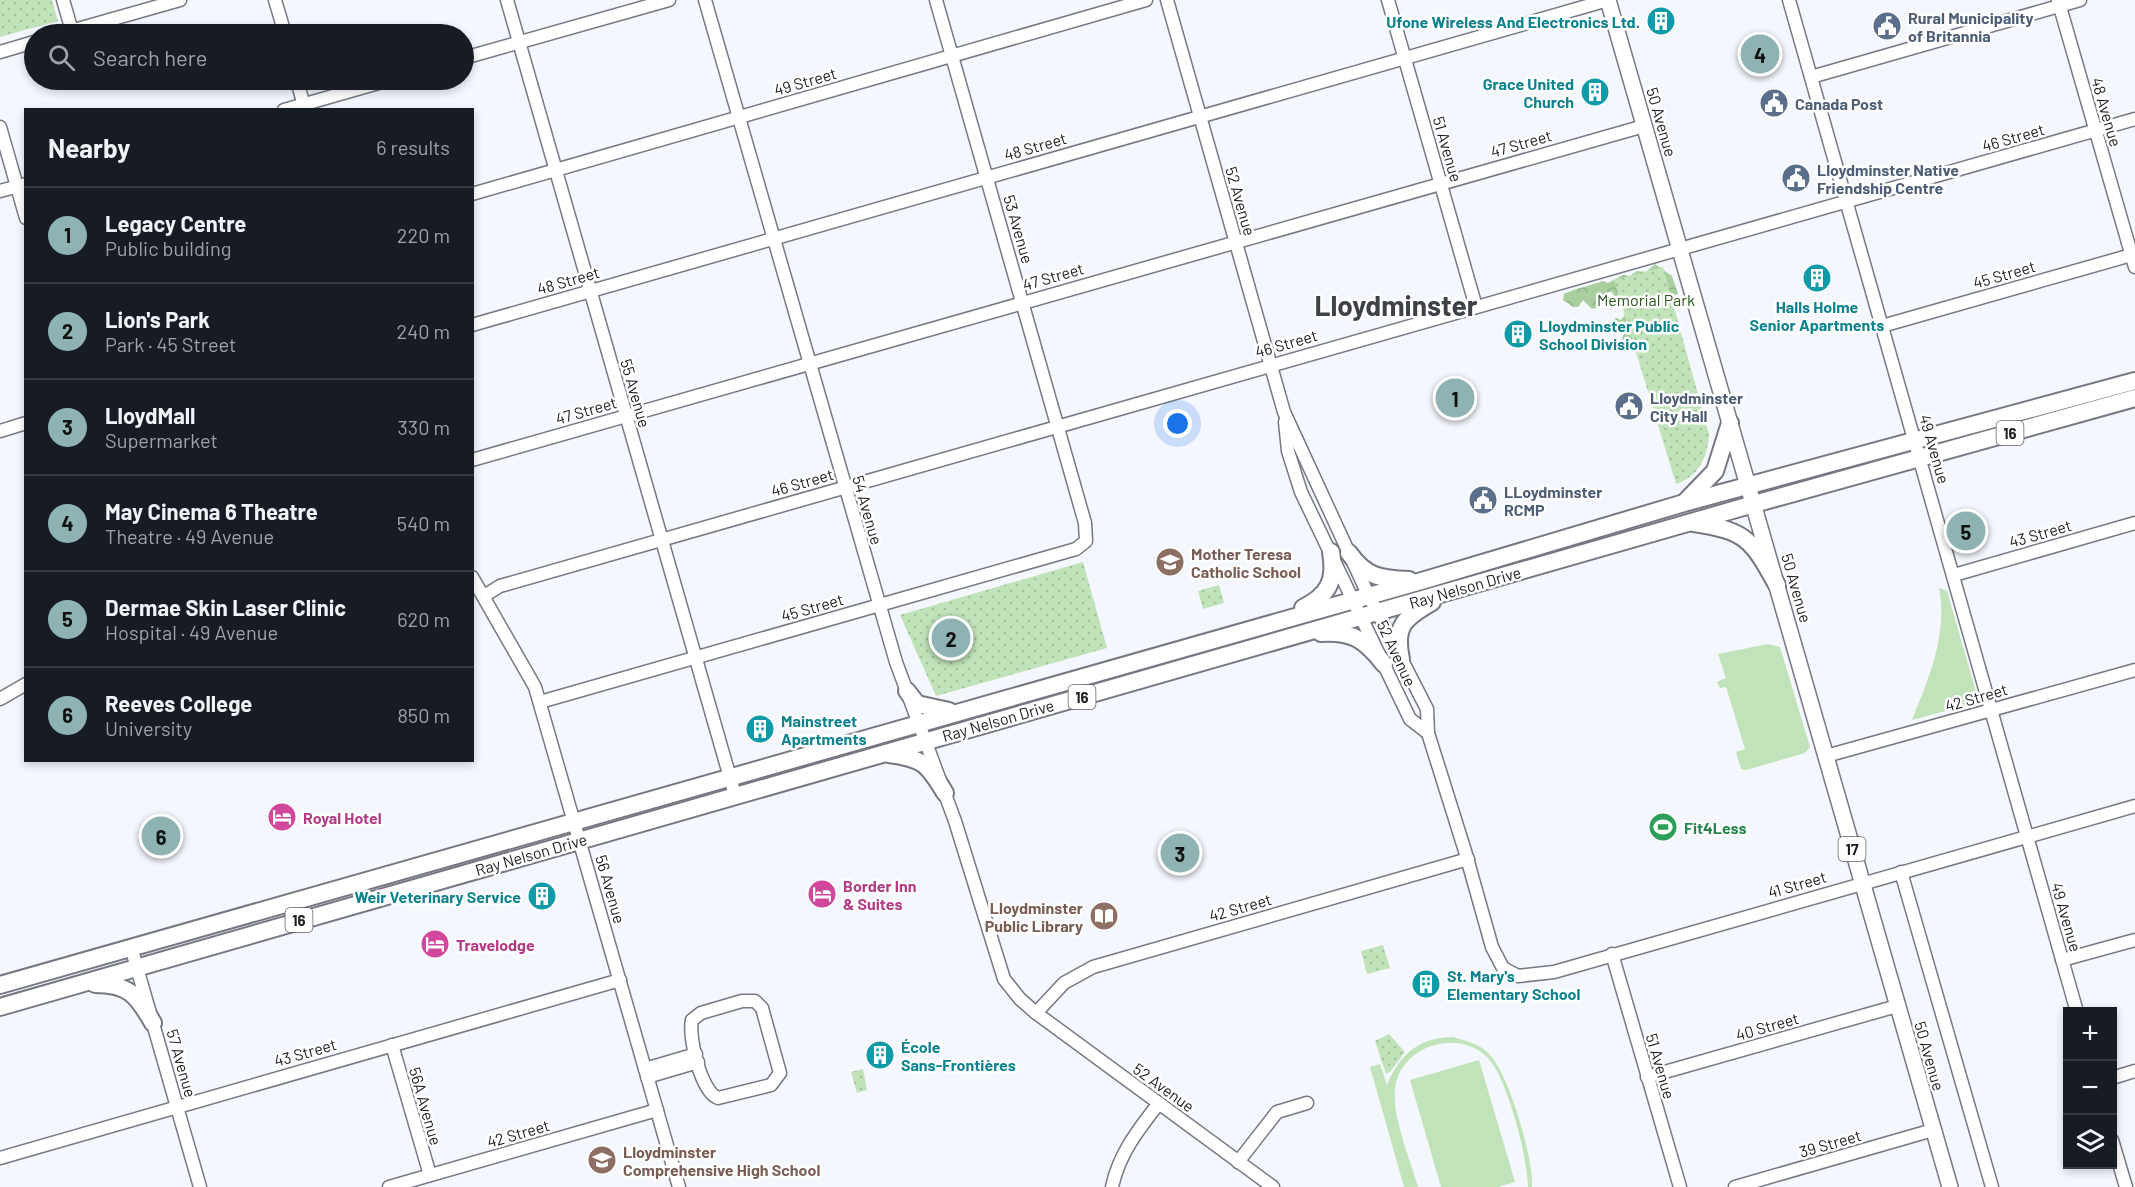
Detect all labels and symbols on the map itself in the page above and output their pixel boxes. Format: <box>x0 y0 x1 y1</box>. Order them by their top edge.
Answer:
building icon: Ufone Wireless And Electronics Ltd. <box>1645 5 1677 37</box>
place label: Rural Municipality of Britannia <box>1908 8 2033 45</box>
public building icon: Rural Municipality of Britannia <box>1871 10 1903 42</box>
place label: Ufone Wireless And Electronics Ltd. <box>1386 12 1640 31</box>
pin: 4 <box>1740 32 1780 76</box>
street label: 49 Street <box>772 63 838 99</box>
place label: Grace United Church <box>1483 74 1574 111</box>
street label: 48 Avenue <box>2088 75 2126 149</box>
building icon: Grace United Church <box>1579 76 1611 108</box>
street label: 50 Avenue <box>1643 85 1681 159</box>
public building icon: Canada Post <box>1758 87 1790 119</box>
place label: Canada Post <box>1795 94 1883 113</box>
street label: 51 Avenue <box>1430 114 1466 184</box>
street label: 46 Street <box>1980 119 2046 155</box>
street label: 47 Street <box>1488 125 1554 161</box>
street label: 48 Street <box>1002 128 1068 164</box>
place label: Lloydminster Native Friendship Centre <box>1817 160 1959 197</box>
public building icon: Lloydminster Native Friendship Centre <box>1780 162 1812 194</box>
street label: 52 Avenue <box>1222 164 1260 238</box>
street label: 53 Avenue <box>1000 192 1038 266</box>
street label: 45 Street <box>1971 256 2037 292</box>
street label: 47 Street <box>1020 258 1086 294</box>
street label: 48 Street <box>535 262 601 298</box>
building icon: Halls Holme Senior Apartments <box>1801 262 1833 294</box>
district label: Lloydminster <box>1314 288 1478 322</box>
park label: Memorial Park <box>1597 290 1695 309</box>
place label: Halls Holme Senior Apartments <box>1750 297 1884 334</box>
place label: Lloydminster Public School Division <box>1539 316 1680 353</box>
building icon: Lloydminster Public School Division <box>1502 318 1534 350</box>
street label: 46 Street <box>1253 325 1319 361</box>
street label: 55 Avenue <box>617 356 655 430</box>
pin: 1 <box>1436 376 1474 420</box>
place label: Lloydminster City Hall <box>1650 388 1743 425</box>
public building icon: Lloydminster City Hall <box>1613 390 1645 422</box>
street label: 47 Street <box>553 392 619 428</box>
your location <box>1163 409 1192 438</box>
street label: 49 Avenue <box>1916 412 1954 486</box>
road number: 16 <box>1996 421 2024 445</box>
street label: 46 Street <box>769 464 835 500</box>
street label: 54 Avenue <box>849 473 887 547</box>
place label: LLoydminster RCMP <box>1504 482 1602 519</box>
public building icon: LLoydminster RCMP <box>1467 484 1499 516</box>
pin: 5 <box>1946 508 1986 554</box>
street label: 43 Street <box>2007 515 2073 551</box>
place label: Mother Teresa Catholic School <box>1191 544 1301 581</box>
school or university icon: Mother Teresa Catholic School <box>1154 546 1186 578</box>
street label: 50 Avenue <box>1778 551 1816 625</box>
street label: Ray Nelson Drive <box>1407 562 1523 612</box>
street label: 45 Street <box>779 589 845 625</box>
pin: 2 <box>932 616 970 660</box>
street label: 52 Avenue <box>1373 617 1421 689</box>
street label: 42 Street <box>1942 679 2010 715</box>
road number: 16 <box>1068 685 1096 709</box>
street label: Ray Nelson Drive <box>940 695 1056 745</box>
place label: Mainstreet Apartments <box>781 711 867 748</box>
building icon: Mainstreet Apartments <box>744 713 776 745</box>
hotel icon: Royal Hotel <box>266 801 298 833</box>
place label: Royal Hotel <box>303 808 382 827</box>
sports icon: Fit4Less <box>1647 811 1679 843</box>
pin: 6 <box>142 814 180 858</box>
place label: Fit4Less <box>1684 818 1747 837</box>
street label: Ray Nelson Drive <box>473 829 589 879</box>
pin: 3 <box>1160 830 1200 876</box>
road number: 17 <box>1838 837 1866 861</box>
street label: 56 Avenue <box>592 852 630 926</box>
street label: 41 Street <box>1766 867 1828 901</box>
place label: Border Inn & Suites <box>843 876 917 913</box>
hotel icon: Border Inn & Suites <box>806 878 838 910</box>
building icon: Weir Veterinary Service <box>526 880 558 912</box>
street label: 49 Avenue <box>2048 880 2086 954</box>
place label: Weir Veterinary Service <box>354 887 521 906</box>
street label: 42 Street <box>1206 889 1274 925</box>
place label: Lloydminster Public Library <box>985 898 1083 935</box>
library icon: Lloydminster Public Library <box>1088 900 1120 932</box>
road number: 16 <box>286 908 312 932</box>
hotel icon: Travelodge <box>419 928 451 960</box>
place label: Travelodge <box>456 935 535 954</box>
place label: St. Mary's Elementary School <box>1447 966 1581 1003</box>
building icon: St. Mary's Elementary School <box>1410 968 1442 1000</box>
street label: 40 Street <box>1733 1008 1801 1044</box>
street label: 50 Avenue <box>1911 1019 1949 1093</box>
street label: 57 Avenue <box>163 1027 201 1099</box>
street label: 51 Avenue <box>1643 1031 1679 1101</box>
street label: 43 Street <box>272 1034 338 1070</box>
place label: École Sans-Frontières <box>901 1037 1016 1074</box>
building icon: École Sans-Frontières <box>864 1039 896 1071</box>
street label: 52 Avenue <box>1130 1058 1198 1116</box>
street label: 56A Avenue <box>406 1065 446 1147</box>
street label: 42 Street <box>484 1115 552 1151</box>
street label: 39 Street <box>1797 1125 1863 1161</box>
place label: Lloydminster Comprehensive High School <box>623 1142 820 1179</box>
school or university icon: Lloydminster Comprehensive High School <box>586 1144 618 1176</box>

